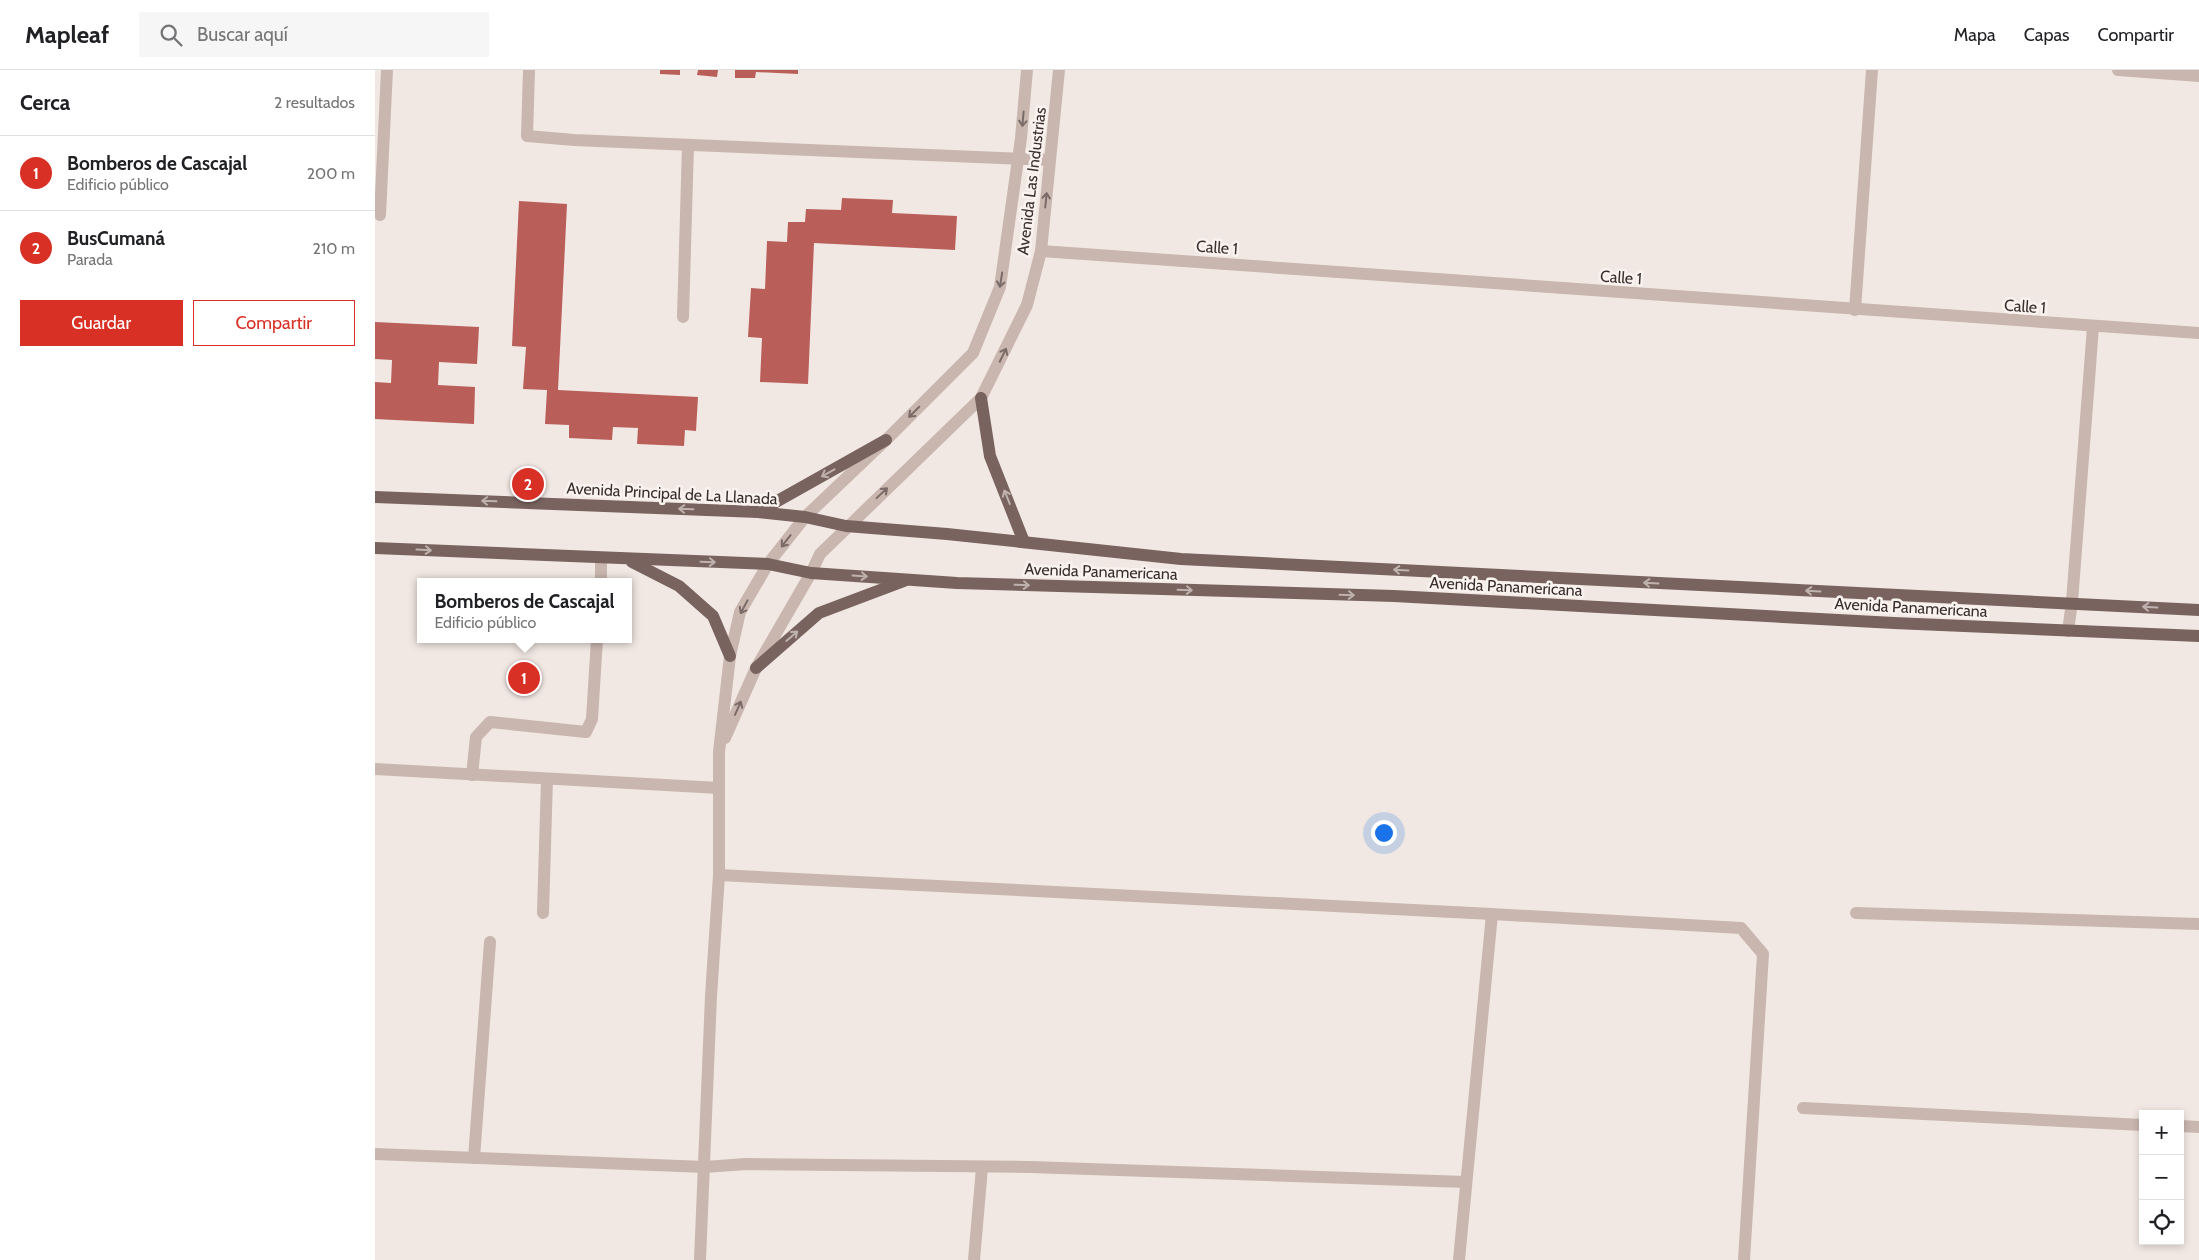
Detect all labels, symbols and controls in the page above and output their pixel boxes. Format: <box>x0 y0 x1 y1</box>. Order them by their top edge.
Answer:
search box <box>139 12 489 57</box>
text: Mapleaf <box>25 20 109 49</box>
icon: search <box>157 21 185 49</box>
text: Buscar aquí <box>197 23 288 46</box>
text: Mapa <box>1954 24 1996 46</box>
text: Capas <box>2024 24 2070 46</box>
text: Compartir <box>2098 24 2174 46</box>
text: Cerca <box>20 90 70 115</box>
text: 2 resultados <box>274 93 355 112</box>
street label: Avenida Las Industrias <box>1013 106 1050 256</box>
one-way arrow <box>1018 110 1027 126</box>
text: Bomberos de Cascajal <box>67 152 247 175</box>
text: 1 <box>33 164 39 183</box>
text: 200 m <box>307 164 355 183</box>
text: Edificio público <box>67 175 169 194</box>
one-way arrow <box>1041 192 1051 208</box>
text: BusCumaná <box>67 227 165 250</box>
street label: Calle 1 <box>1195 237 1239 258</box>
text: 2 <box>32 239 40 258</box>
text: 210 m <box>313 239 355 258</box>
text: Parada <box>67 250 113 269</box>
street label: Calle 1 <box>1599 267 1643 288</box>
one-way arrow <box>996 271 1006 287</box>
street label: Calle 1 <box>2003 296 2047 317</box>
button: Guardar <box>20 300 183 346</box>
button: Compartir <box>193 300 355 346</box>
one-way arrow <box>998 347 1008 362</box>
one-way arrow <box>908 406 920 418</box>
pin: 2 <box>512 465 544 503</box>
one-way arrow <box>822 468 836 478</box>
street label: Avenida Principal de La Llanada <box>566 478 778 509</box>
one-way arrow <box>876 487 888 499</box>
one-way arrow <box>1001 490 1011 505</box>
one-way arrow <box>481 497 497 506</box>
one-way arrow <box>678 505 694 514</box>
one-way arrow <box>781 534 792 547</box>
one-way arrow <box>415 546 431 555</box>
one-way arrow <box>700 558 716 567</box>
street label: Avenida Panamericana <box>1024 559 1178 584</box>
one-way arrow <box>1394 565 1410 574</box>
one-way arrow <box>852 571 868 581</box>
street label: Avenida Panamericana <box>1429 573 1583 600</box>
popup <box>417 578 632 643</box>
one-way arrow <box>1643 578 1659 587</box>
one-way arrow <box>1014 580 1030 590</box>
one-way arrow <box>1177 585 1193 594</box>
one-way arrow <box>1805 586 1821 595</box>
text: Bomberos de Cascajal <box>434 590 615 613</box>
one-way arrow <box>1339 590 1355 599</box>
street label: Avenida Panamericana <box>1834 594 1988 621</box>
one-way arrow <box>739 599 749 614</box>
one-way arrow <box>2143 602 2159 611</box>
text: Edificio público <box>434 613 536 632</box>
one-way arrow <box>786 630 799 641</box>
pin: 1 <box>508 659 540 697</box>
one-way arrow <box>734 701 744 716</box>
your location <box>1371 820 1397 846</box>
map controls <box>2139 1110 2184 1245</box>
button: + <box>2139 1110 2184 1155</box>
button: − <box>2139 1155 2184 1200</box>
button: locate <box>2139 1200 2184 1245</box>

